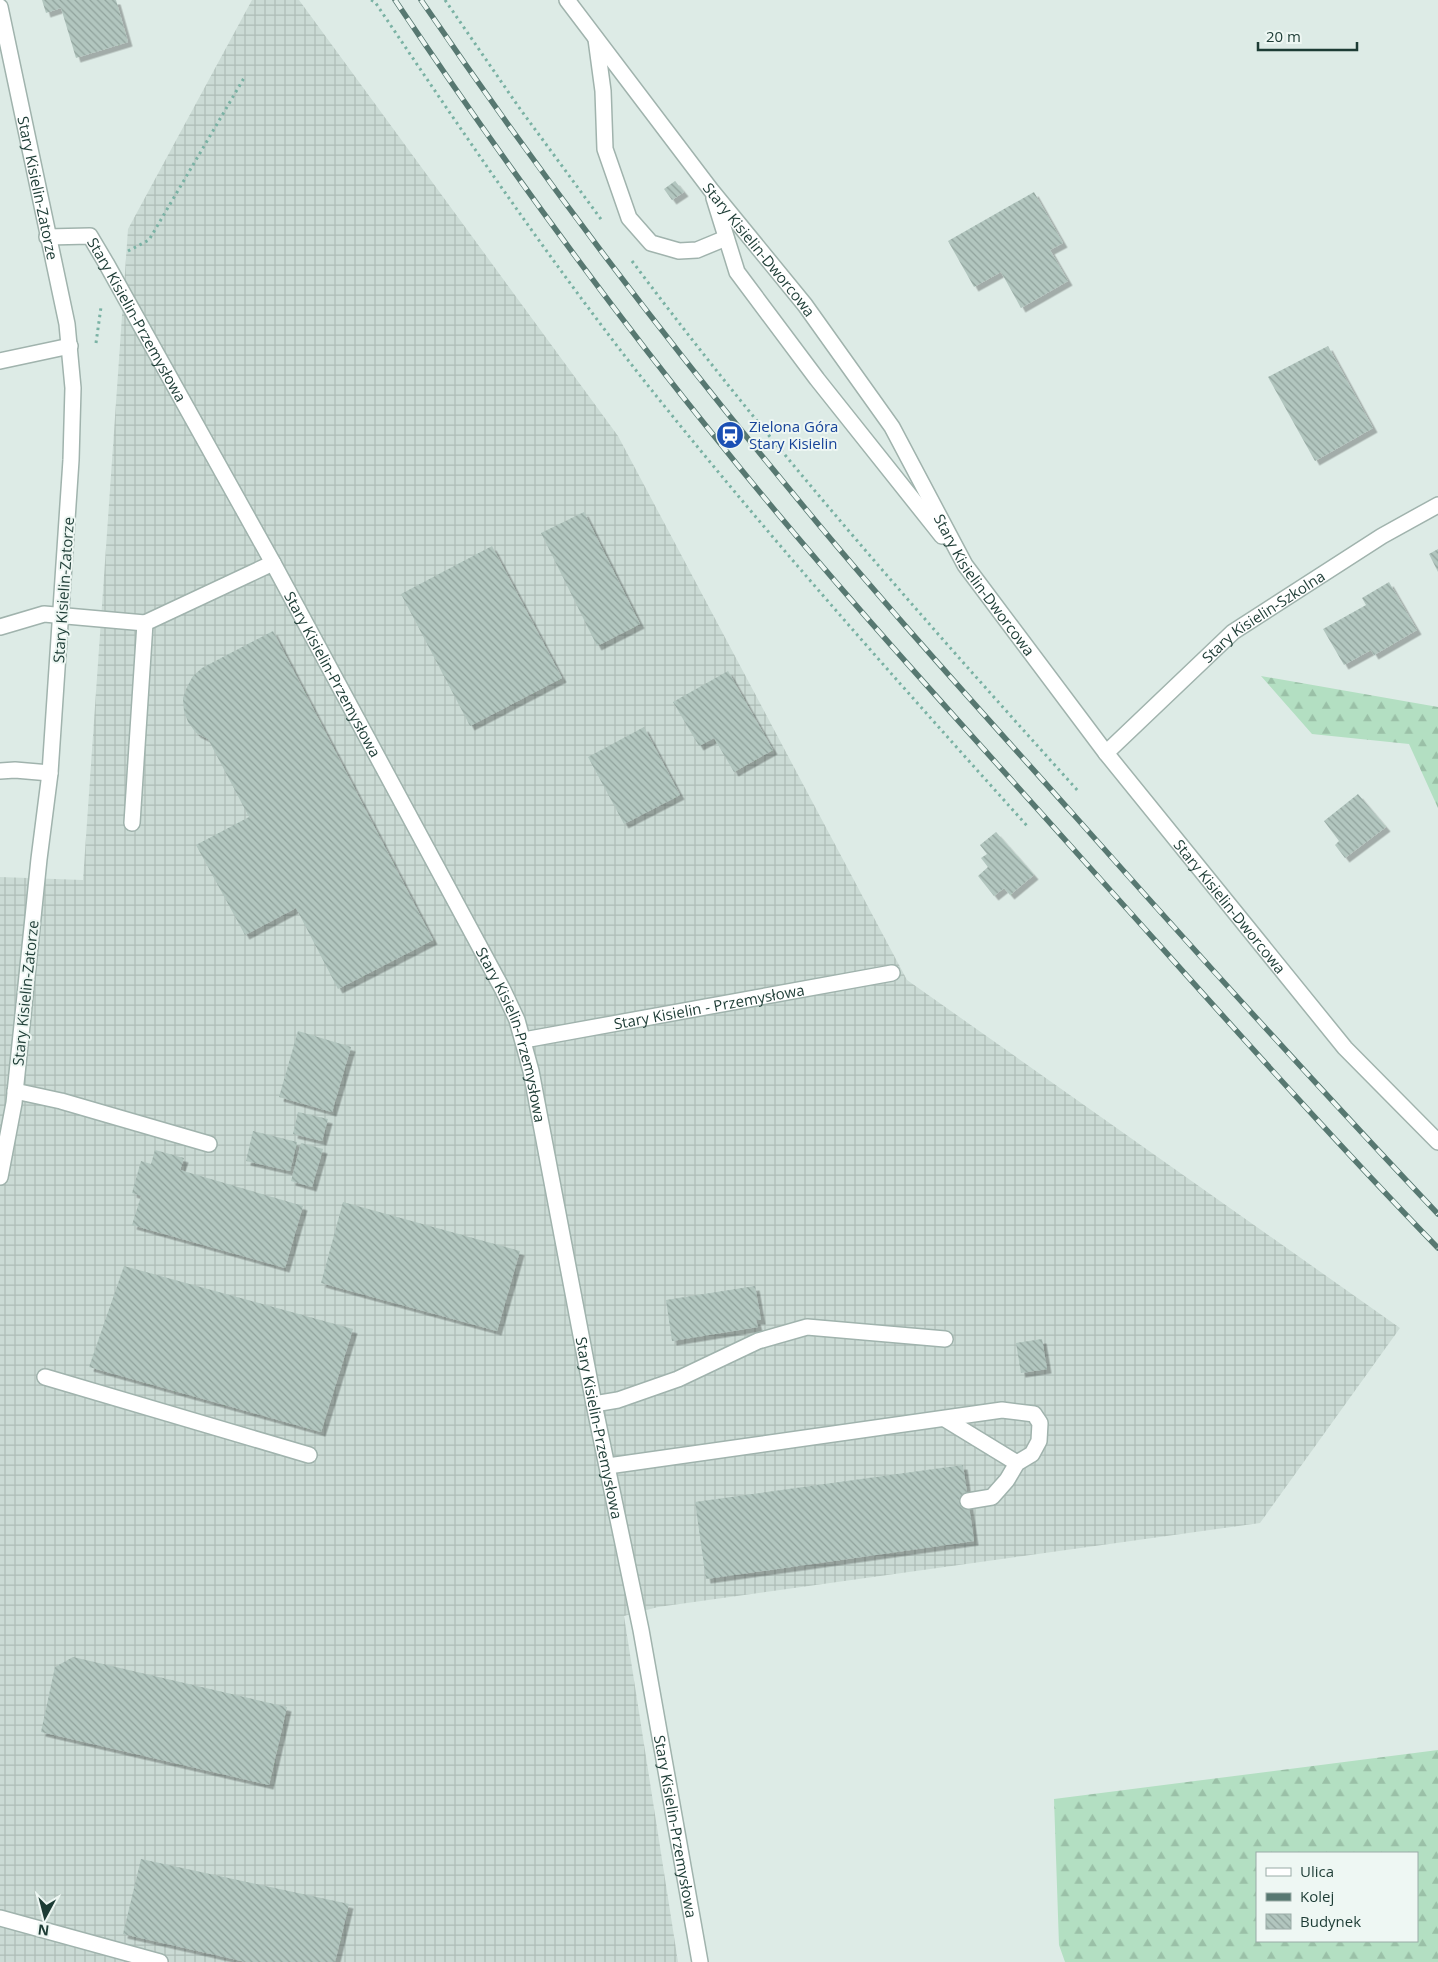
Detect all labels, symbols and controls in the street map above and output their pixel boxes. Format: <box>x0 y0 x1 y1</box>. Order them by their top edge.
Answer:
scale bar <box>1258 20 1357 52</box>
text: 20 m <box>1266 26 1301 46</box>
street label: Stary Kisielin-Zatorze <box>13 114 63 262</box>
street label: Stary Kisielin-Dworcowa <box>699 178 820 320</box>
street label: Stary Kisielin-Przemysłowa <box>83 234 191 405</box>
place label: Zielona Góra Stary Kisielin <box>749 416 838 453</box>
station icon: Zielona Góra Stary Kisielin <box>715 420 745 450</box>
street label: Stary Kisielin-Dworcowa <box>930 510 1039 660</box>
street label: Stary Kisielin-Zatorze <box>48 516 78 664</box>
street label: Stary Kisielin-Szkolna <box>1197 566 1328 667</box>
street label: Stary Kisielin-Przemysłowa <box>280 588 386 761</box>
street label: Stary Kisielin-Dworcowa <box>1170 835 1291 977</box>
street label: Stary Kisielin-Zatorze <box>7 919 43 1067</box>
street label: Stary Kisielin-Przemysłowa <box>472 943 550 1124</box>
street label: Stary Kisielin - Przemysłowa <box>612 979 806 1033</box>
street label: Stary Kisielin-Przemysłowa <box>571 1335 628 1521</box>
street label: Stary Kisielin-Przemysłowa <box>650 1733 702 1920</box>
legend <box>1256 1852 1418 1942</box>
text: Ulica <box>1300 1861 1334 1881</box>
text: Kolej <box>1300 1886 1334 1906</box>
north arrow <box>20 1892 70 1942</box>
text: Budynek <box>1300 1911 1361 1931</box>
text: N <box>37 1920 50 1941</box>

